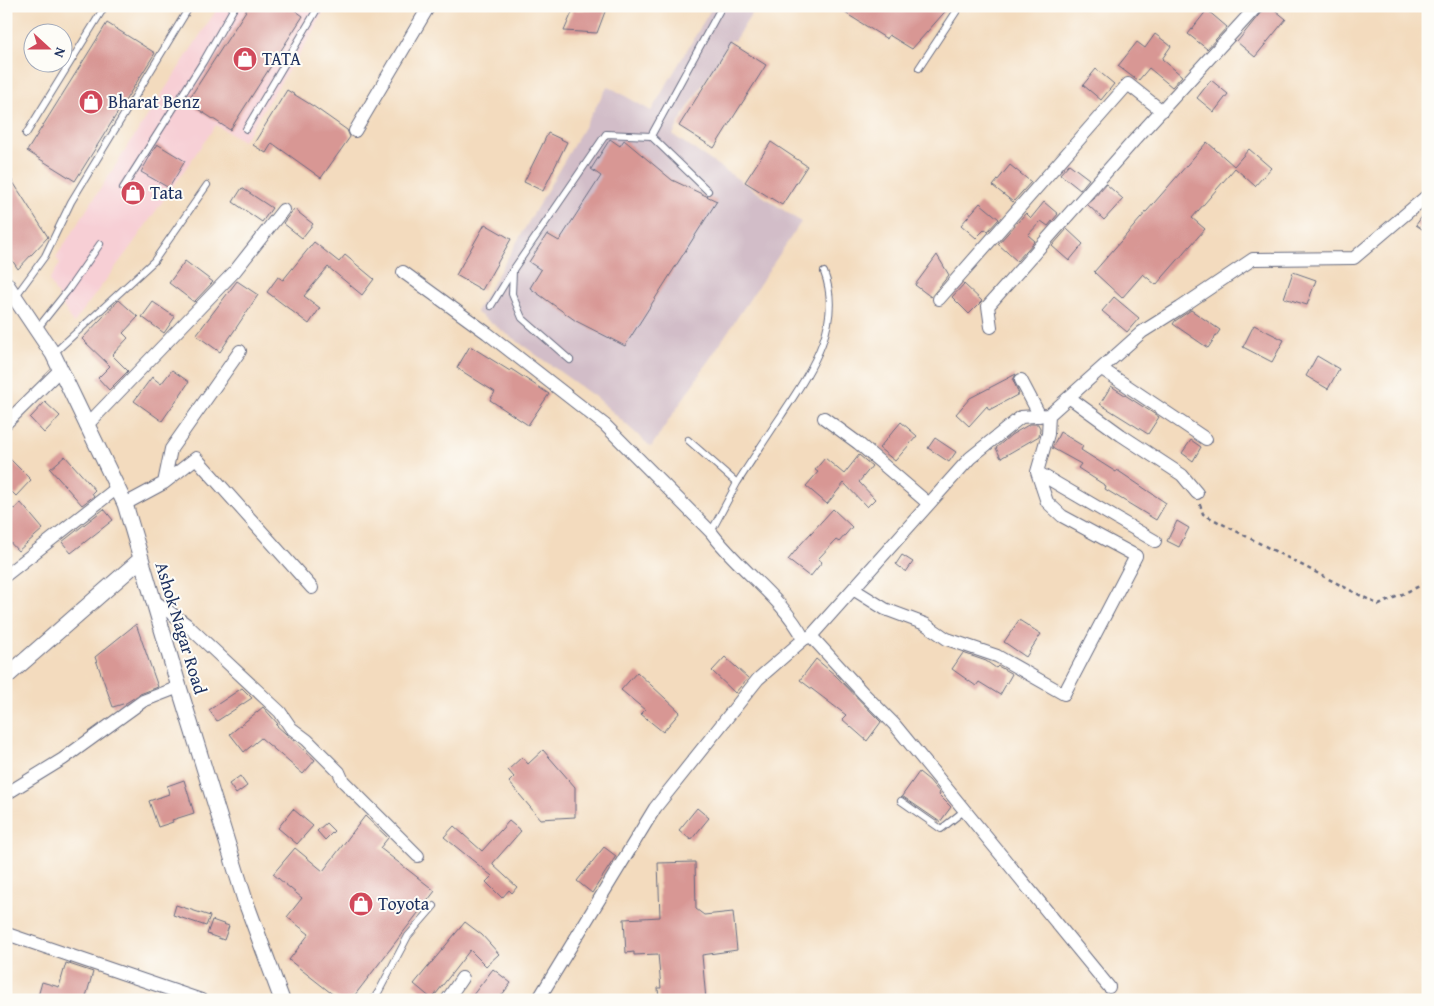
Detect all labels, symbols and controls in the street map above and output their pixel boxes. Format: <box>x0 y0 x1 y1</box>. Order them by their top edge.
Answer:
north arrow <box>22 22 72 72</box>
text: N <box>49 45 71 61</box>
place label: TATA <box>262 45 301 72</box>
shop icon: TATA <box>232 46 258 72</box>
place label: Bharat Benz <box>108 88 200 115</box>
shop icon: Bharat Benz <box>78 89 104 115</box>
place label: Tata <box>150 179 183 206</box>
shop icon: Tata <box>120 180 146 206</box>
street label: Ashok Nagar Road <box>149 558 215 698</box>
place label: Toyota <box>378 890 430 917</box>
shop icon: Toyota <box>348 891 374 917</box>

